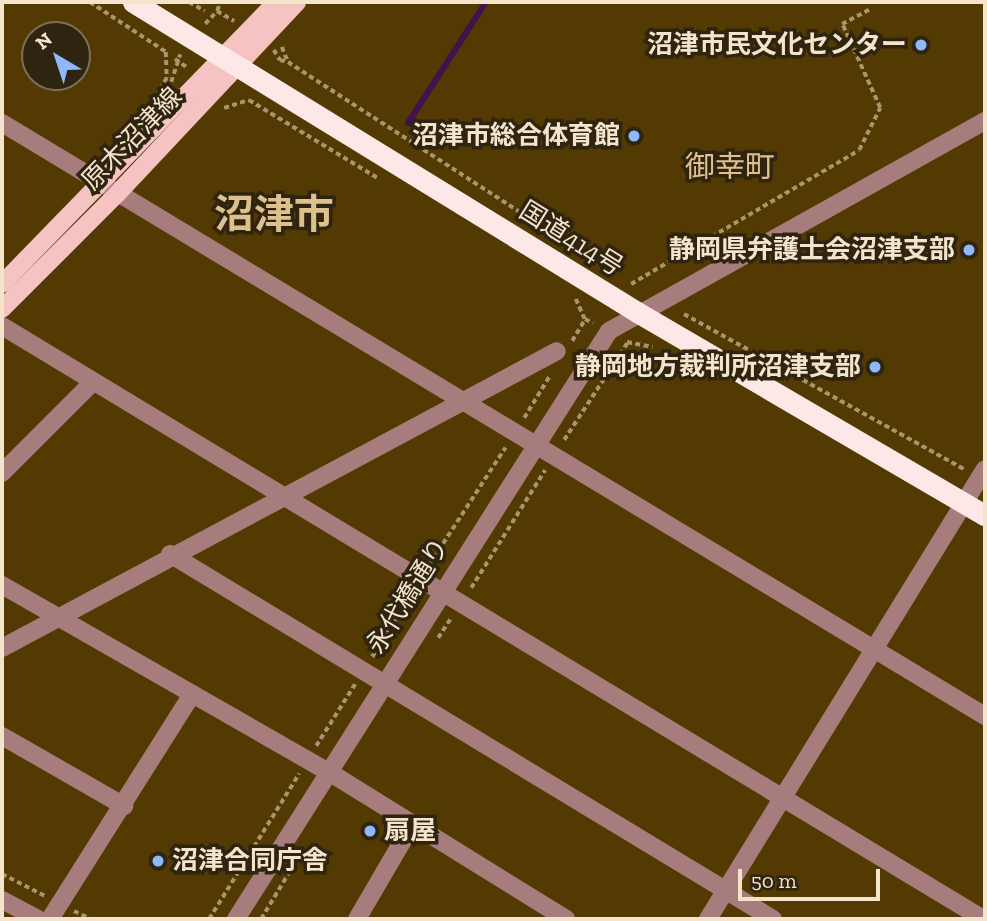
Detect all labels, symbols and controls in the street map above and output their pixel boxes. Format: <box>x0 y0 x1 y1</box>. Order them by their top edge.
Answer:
north arrow <box>21 21 91 91</box>
text: N <box>31 27 57 54</box>
place label: 沼津市民文化センター <box>647 29 907 61</box>
marker: 沼津市民文化センター <box>913 37 929 53</box>
street label: 原木沼津線 <box>76 81 188 197</box>
place label: 沼津市総合体育館 <box>412 120 620 152</box>
marker: 沼津市総合体育館 <box>626 128 642 144</box>
district label: 御幸町 <box>685 149 775 185</box>
district label: 沼津市 <box>214 190 334 238</box>
street label: 国道414号 <box>514 195 628 283</box>
place label: 静岡県弁護士会沼津支部 <box>669 234 955 266</box>
marker: 静岡県弁護士会沼津支部 <box>961 242 977 258</box>
place label: 静岡地方裁判所沼津支部 <box>575 351 861 383</box>
marker: 静岡地方裁判所沼津支部 <box>867 359 883 375</box>
street label: 永代橋通り <box>360 533 456 659</box>
place label: 扇屋 <box>384 815 436 847</box>
marker: 扇屋 <box>362 823 378 839</box>
place label: 沼津合同庁舎 <box>172 845 328 877</box>
marker: 沼津合同庁舎 <box>150 853 166 869</box>
scale bar <box>742 855 884 899</box>
text: 50 m <box>751 868 797 893</box>

